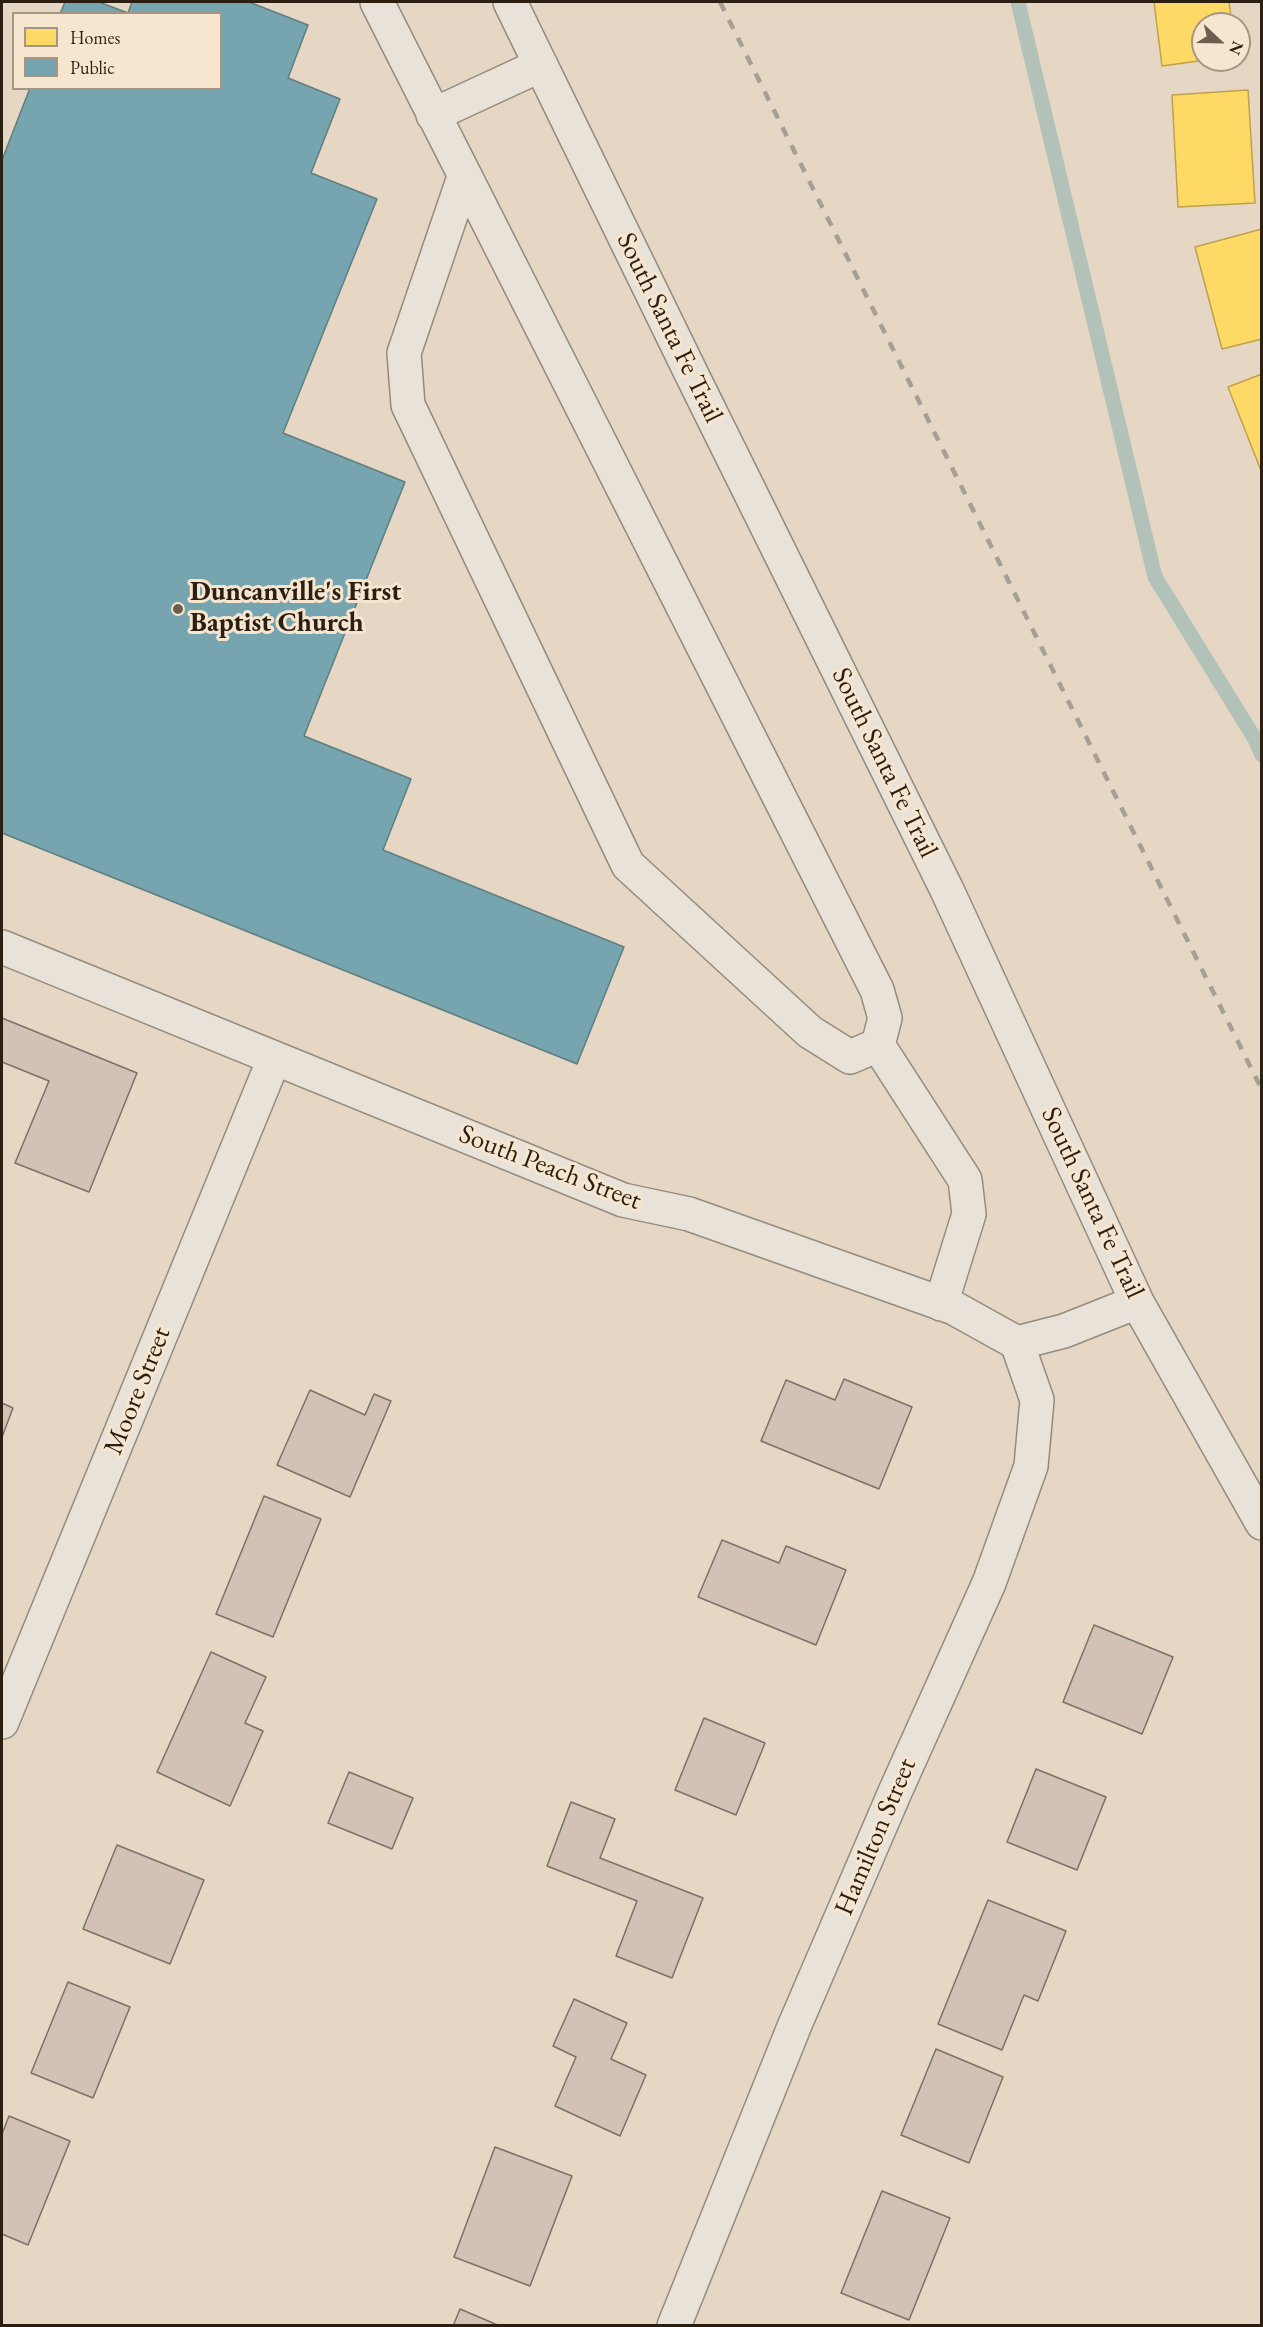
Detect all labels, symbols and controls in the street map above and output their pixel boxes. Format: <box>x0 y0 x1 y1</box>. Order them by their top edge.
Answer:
legend <box>12 12 222 90</box>
north arrow <box>1191 12 1251 72</box>
text: Homes <box>70 26 120 49</box>
text: N <box>1224 38 1248 58</box>
text: Public <box>70 56 114 79</box>
street label: South Santa Fe Trail <box>609 228 729 428</box>
place label: Duncanville's First Baptist Church <box>190 577 401 640</box>
marker: Duncanville's First Baptist Church <box>171 602 185 616</box>
street label: South Santa Fe Trail <box>824 663 944 863</box>
street label: South Santa Fe Trail <box>1033 1102 1151 1304</box>
street label: South Peach Street <box>454 1118 646 1218</box>
street label: Moore Street <box>98 1322 178 1460</box>
street label: Hamilton Street <box>828 1754 924 1920</box>

